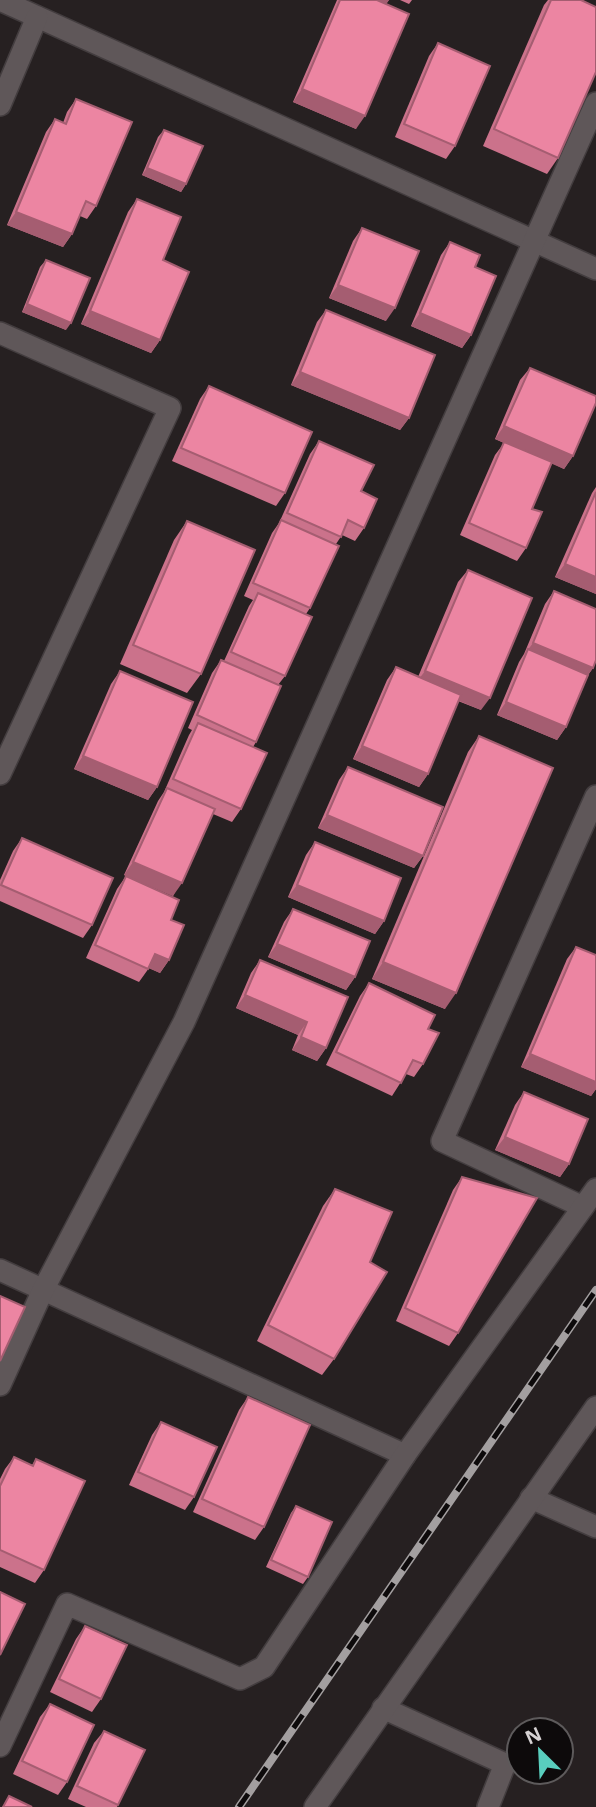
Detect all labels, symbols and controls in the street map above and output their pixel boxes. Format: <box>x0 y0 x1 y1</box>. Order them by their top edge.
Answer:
north arrow <box>505 1716 575 1786</box>
text: N <box>521 1720 545 1750</box>

